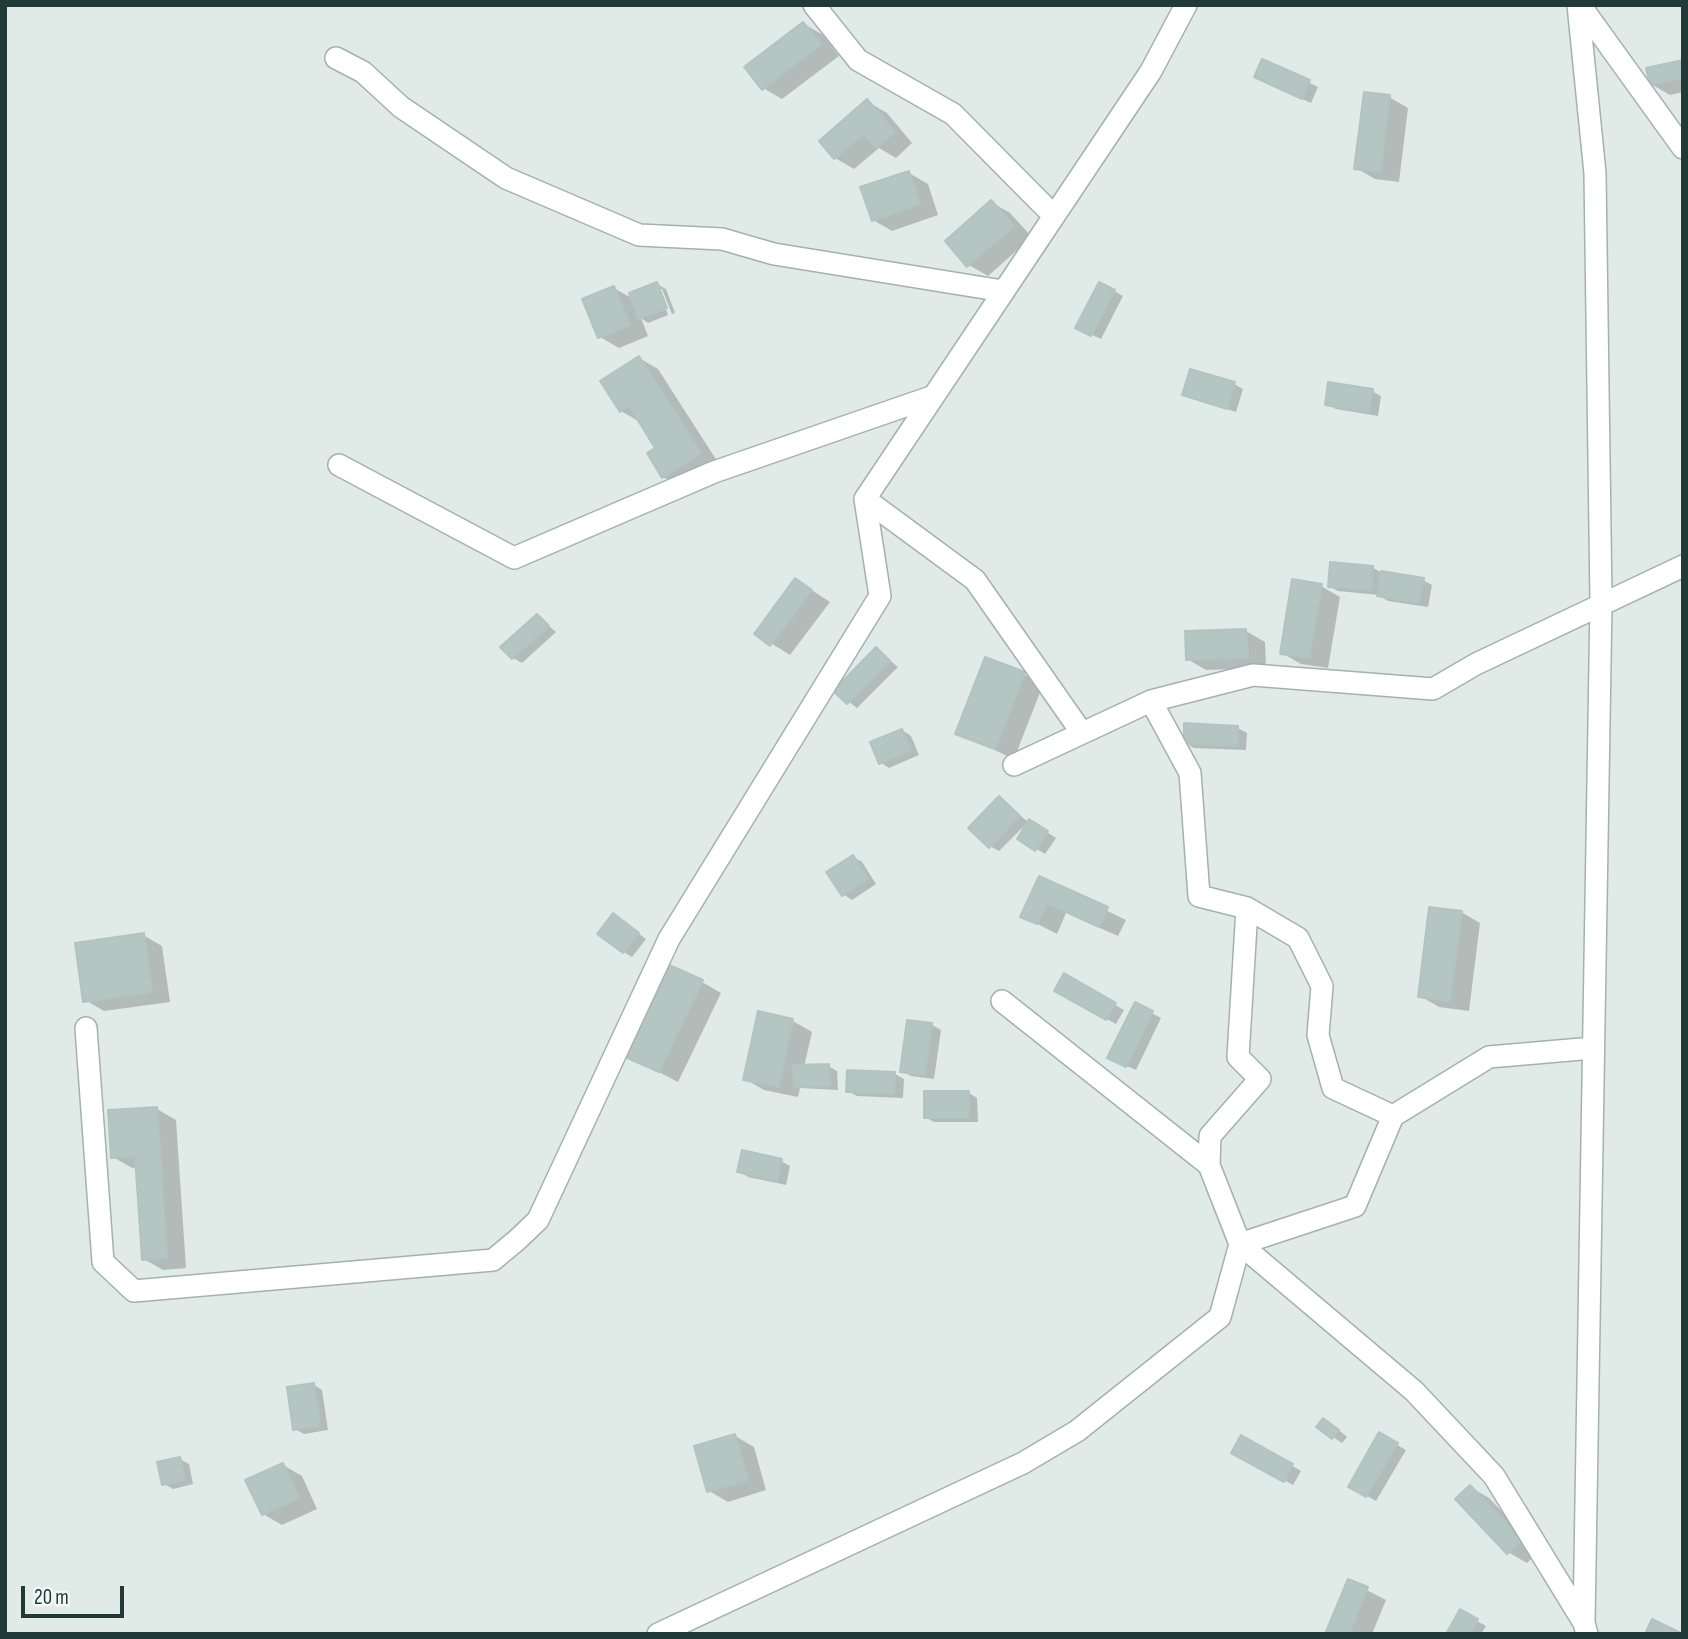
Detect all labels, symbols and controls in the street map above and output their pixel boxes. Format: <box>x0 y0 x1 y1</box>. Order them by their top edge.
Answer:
scale bar <box>24 1572 128 1616</box>
text: 20 m <box>34 1585 69 1610</box>

